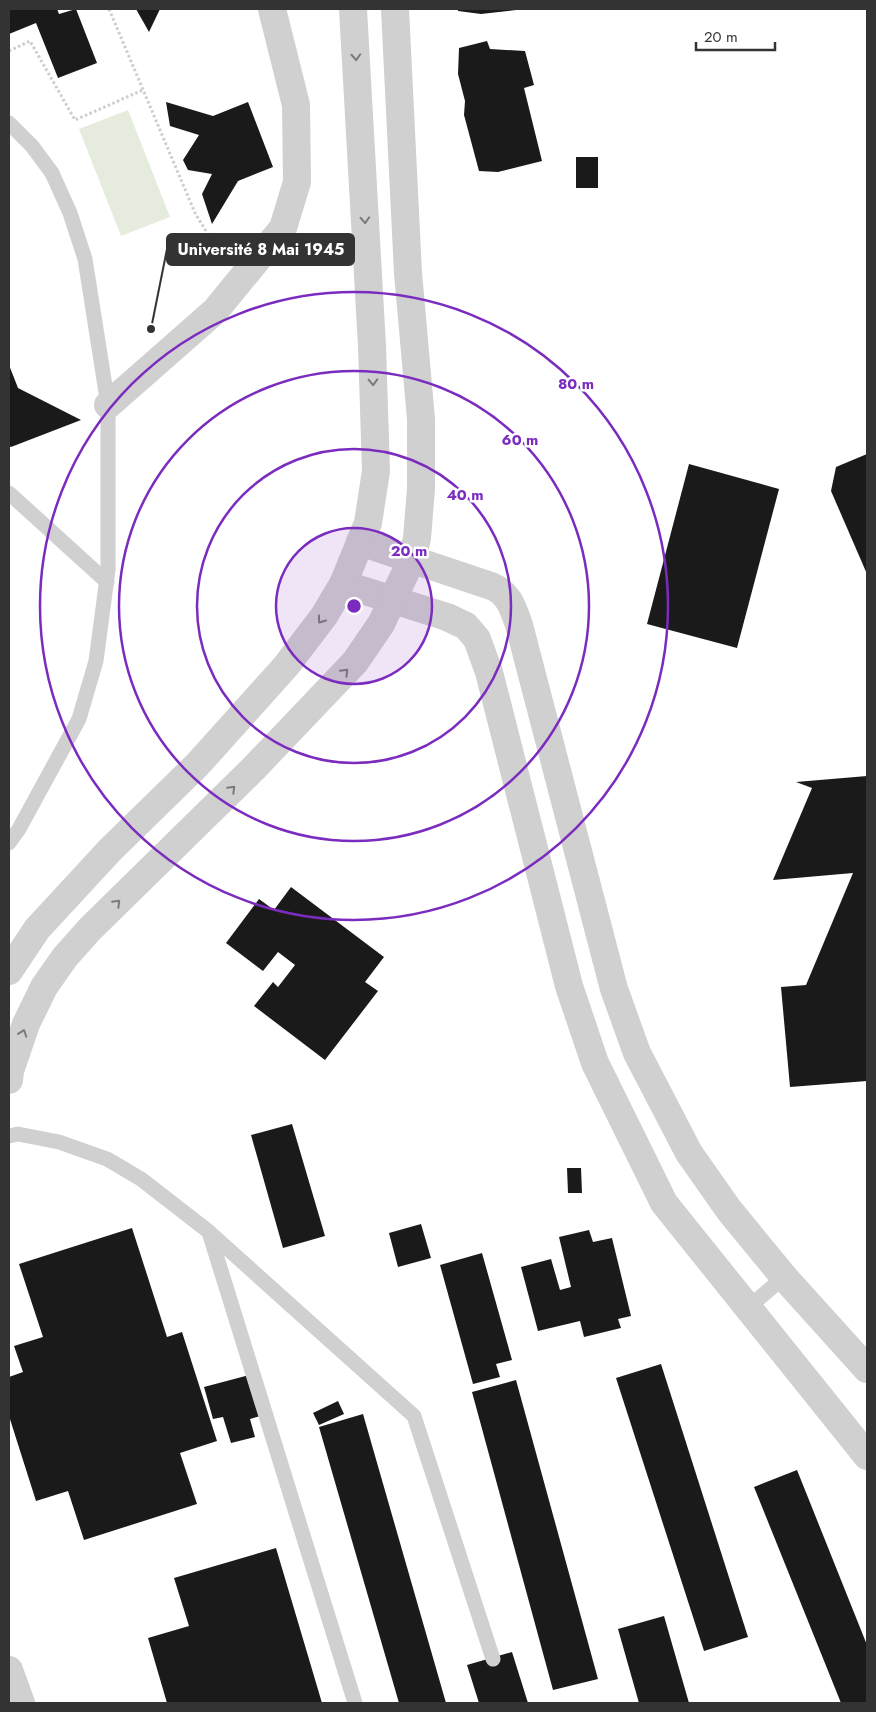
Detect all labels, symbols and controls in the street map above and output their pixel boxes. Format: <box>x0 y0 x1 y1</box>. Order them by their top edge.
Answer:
scale bar <box>696 20 775 52</box>
text: 20 m <box>704 26 738 48</box>
one-way arrow <box>351 54 362 62</box>
one-way arrow <box>360 216 371 224</box>
callout: Université 8 Mai 1945 <box>167 234 354 265</box>
text: Université 8 Mai 1945 <box>178 238 344 261</box>
text: 80 m <box>558 373 594 395</box>
one-way arrow <box>368 378 378 386</box>
text: 60 m <box>502 429 538 451</box>
text: 40 m <box>446 484 484 506</box>
text: 20 m <box>391 540 427 562</box>
centre of rings <box>345 597 363 615</box>
one-way arrow <box>318 614 327 624</box>
one-way arrow <box>339 669 348 678</box>
one-way arrow <box>227 786 236 795</box>
one-way arrow <box>111 900 120 909</box>
one-way arrow <box>17 1030 27 1038</box>

